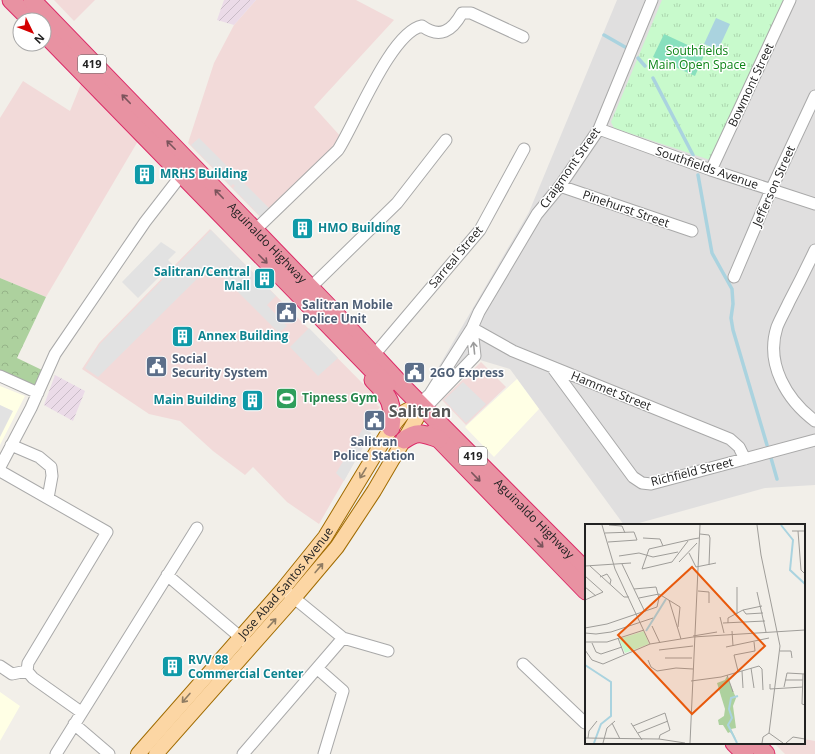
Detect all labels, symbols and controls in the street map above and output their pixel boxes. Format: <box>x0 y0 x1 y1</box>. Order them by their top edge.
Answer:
north arrow <box>12 12 52 52</box>
text: N <box>31 31 48 48</box>
street label: Bowmont Street <box>724 40 777 130</box>
park label: Southfields Main Open Space <box>648 42 746 73</box>
road number: 419 <box>78 55 106 73</box>
one-way arrow <box>121 94 131 104</box>
street label: Craigmont Street <box>535 124 604 212</box>
one-way arrow <box>166 140 176 150</box>
street label: Southfields Avenue <box>654 142 761 193</box>
street label: Jefferson Street <box>748 143 799 230</box>
building icon: MRHS Building <box>131 161 157 187</box>
place label: MRHS Building <box>160 165 248 182</box>
street label: Pinehurst Street <box>581 186 672 231</box>
one-way arrow <box>214 189 224 199</box>
street label: Aguinaldo Highway <box>224 198 311 288</box>
building icon: HMO Building <box>289 215 315 241</box>
place label: HMO Building <box>318 219 401 236</box>
street label: Sarreal Street <box>425 222 487 291</box>
one-way arrow <box>258 254 268 264</box>
place label: Salitran/Central Mall <box>154 263 250 294</box>
building icon: Salitran/Central Mall <box>252 266 278 292</box>
place label: Salitran Mobile Police Unit <box>302 296 393 327</box>
public building icon: Salitran Mobile Police Unit <box>273 299 299 325</box>
building icon: Annex Building <box>170 323 196 349</box>
place label: Annex Building <box>198 327 289 344</box>
one-way arrow <box>470 342 478 355</box>
place label: Social Security System <box>172 350 268 381</box>
public building icon: Social Security System <box>143 353 169 379</box>
public building icon: 2GO Express <box>402 360 428 386</box>
place label: 2GO Express <box>430 364 504 381</box>
street label: Hammet Street <box>568 367 654 414</box>
sports icon: Tipness Gym <box>273 385 299 411</box>
building icon: Main Building <box>239 387 265 413</box>
place label: Tipness Gym <box>302 389 378 406</box>
place label: Main Building <box>154 391 236 408</box>
district label: Salitran <box>389 400 451 422</box>
public building icon: Salitran Police Station <box>361 408 387 434</box>
place label: Salitran Police Station <box>333 433 415 464</box>
road number: 419 <box>459 447 487 465</box>
street label: Richfield Street <box>649 453 735 490</box>
one-way arrow <box>359 467 367 479</box>
one-way arrow <box>471 472 480 482</box>
street label: Aguinaldo Highway <box>491 475 579 563</box>
street label: Jose Abad Santos Avenue <box>233 524 337 643</box>
inset map <box>585 524 805 744</box>
one-way arrow <box>534 538 544 548</box>
one-way arrow <box>314 563 323 574</box>
one-way arrow <box>268 617 277 628</box>
place label: RVV 88 Commercial Center <box>188 651 304 682</box>
building icon: RVV 88 Commercial Center <box>159 654 185 680</box>
one-way arrow <box>182 693 191 703</box>

